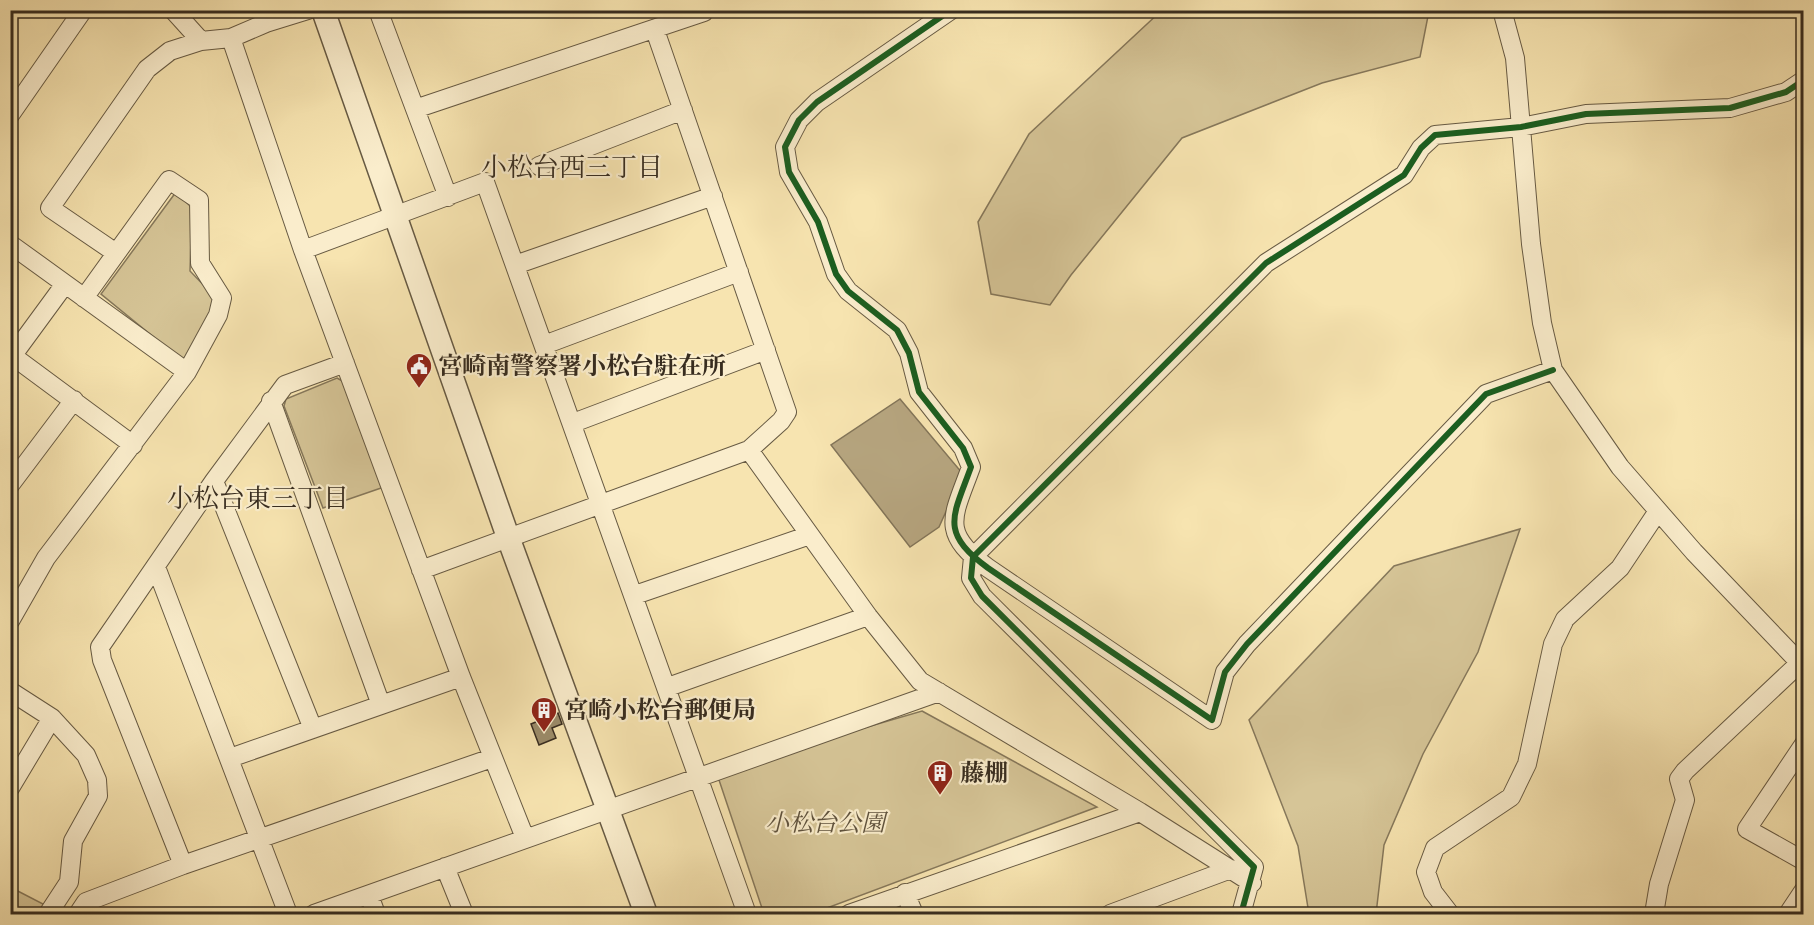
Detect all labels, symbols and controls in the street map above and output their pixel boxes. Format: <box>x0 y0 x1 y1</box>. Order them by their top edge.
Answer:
district label: 小松台西三丁目 <box>481 151 663 187</box>
public building icon: 宮崎南警察署小松台駐在所 <box>404 351 434 389</box>
place label: 宮崎南警察署小松台駐在所 <box>438 351 726 385</box>
district label: 小松台東三丁目 <box>167 482 349 518</box>
building icon: 宮崎小松台郵便局 <box>529 695 559 733</box>
place label: 宮崎小松台郵便局 <box>564 695 756 729</box>
building icon: 藤棚 <box>925 758 955 796</box>
place label: 藤棚 <box>960 758 1008 792</box>
park label: 小松台公園 <box>765 808 889 842</box>

